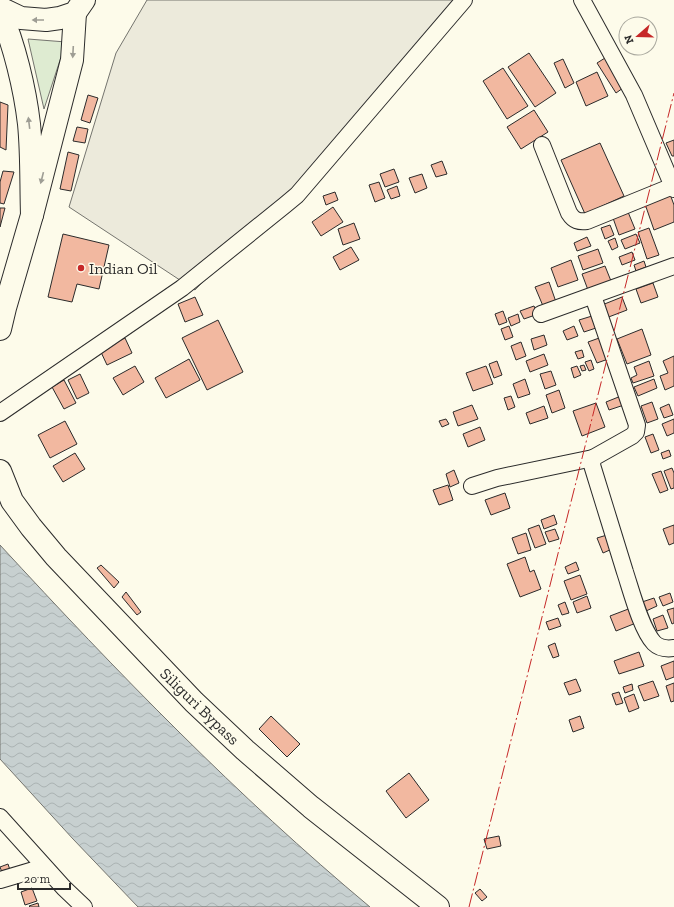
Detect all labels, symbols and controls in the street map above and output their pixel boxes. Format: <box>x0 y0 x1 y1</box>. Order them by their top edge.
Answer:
north arrow <box>618 16 658 56</box>
one-way arrow <box>32 17 45 23</box>
text: N <box>621 33 637 45</box>
one-way arrow <box>69 46 76 58</box>
one-way arrow <box>25 117 32 129</box>
one-way arrow <box>39 172 45 184</box>
place label: Indian Oil <box>89 259 158 278</box>
marker: Indian Oil <box>76 263 86 273</box>
street label: Siliguri Bypass <box>156 664 243 749</box>
scale bar <box>18 865 70 891</box>
text: 20 m <box>24 872 51 886</box>

